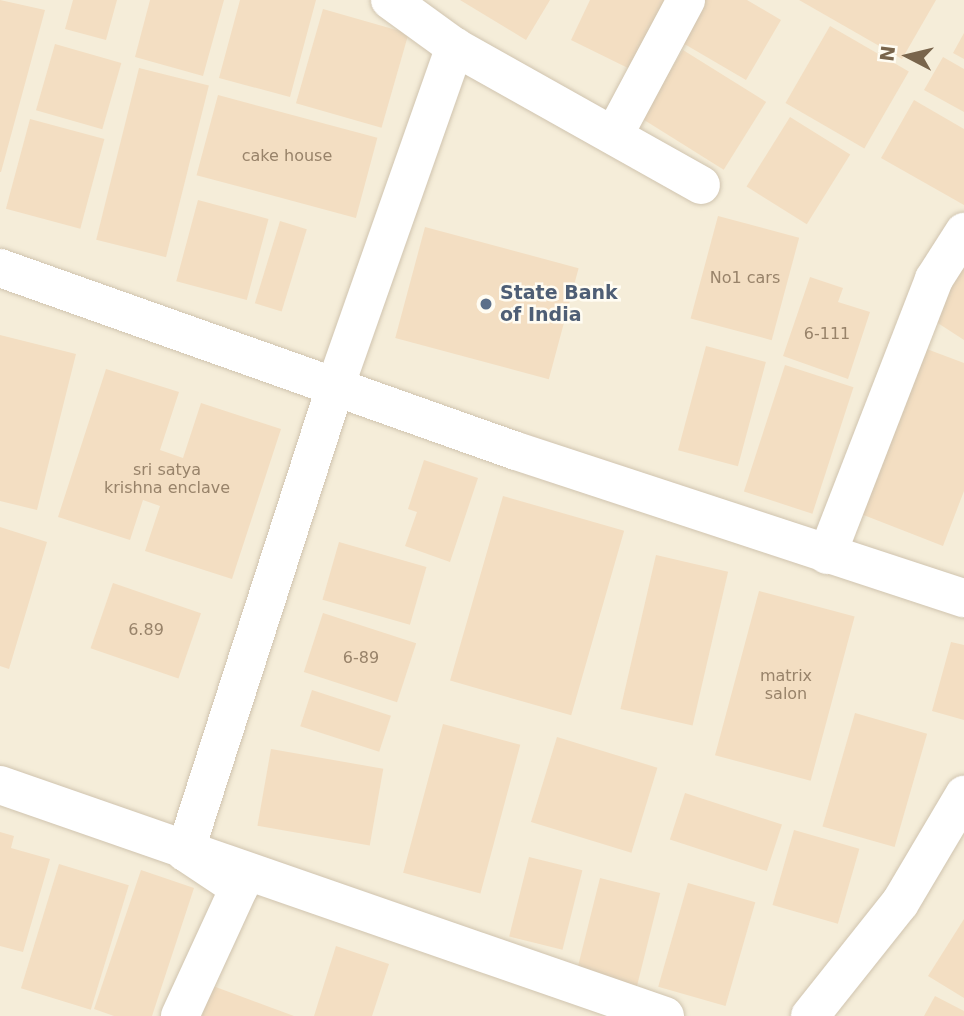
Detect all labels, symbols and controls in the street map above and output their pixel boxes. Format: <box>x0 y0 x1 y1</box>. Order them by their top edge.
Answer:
north arrow <box>873 21 943 91</box>
text: N <box>875 44 899 63</box>
house number: cake house <box>242 146 332 166</box>
house number: No1 cars <box>710 268 780 288</box>
place label: State Bank of India <box>500 282 618 326</box>
marker: State Bank of India <box>478 296 494 312</box>
house number: 6-111 <box>804 324 850 344</box>
house number: sri satya krishna enclave <box>104 460 230 498</box>
house number: 6.89 <box>128 620 164 640</box>
house number: 6-89 <box>343 648 379 668</box>
house number: matrix salon <box>760 666 812 704</box>

